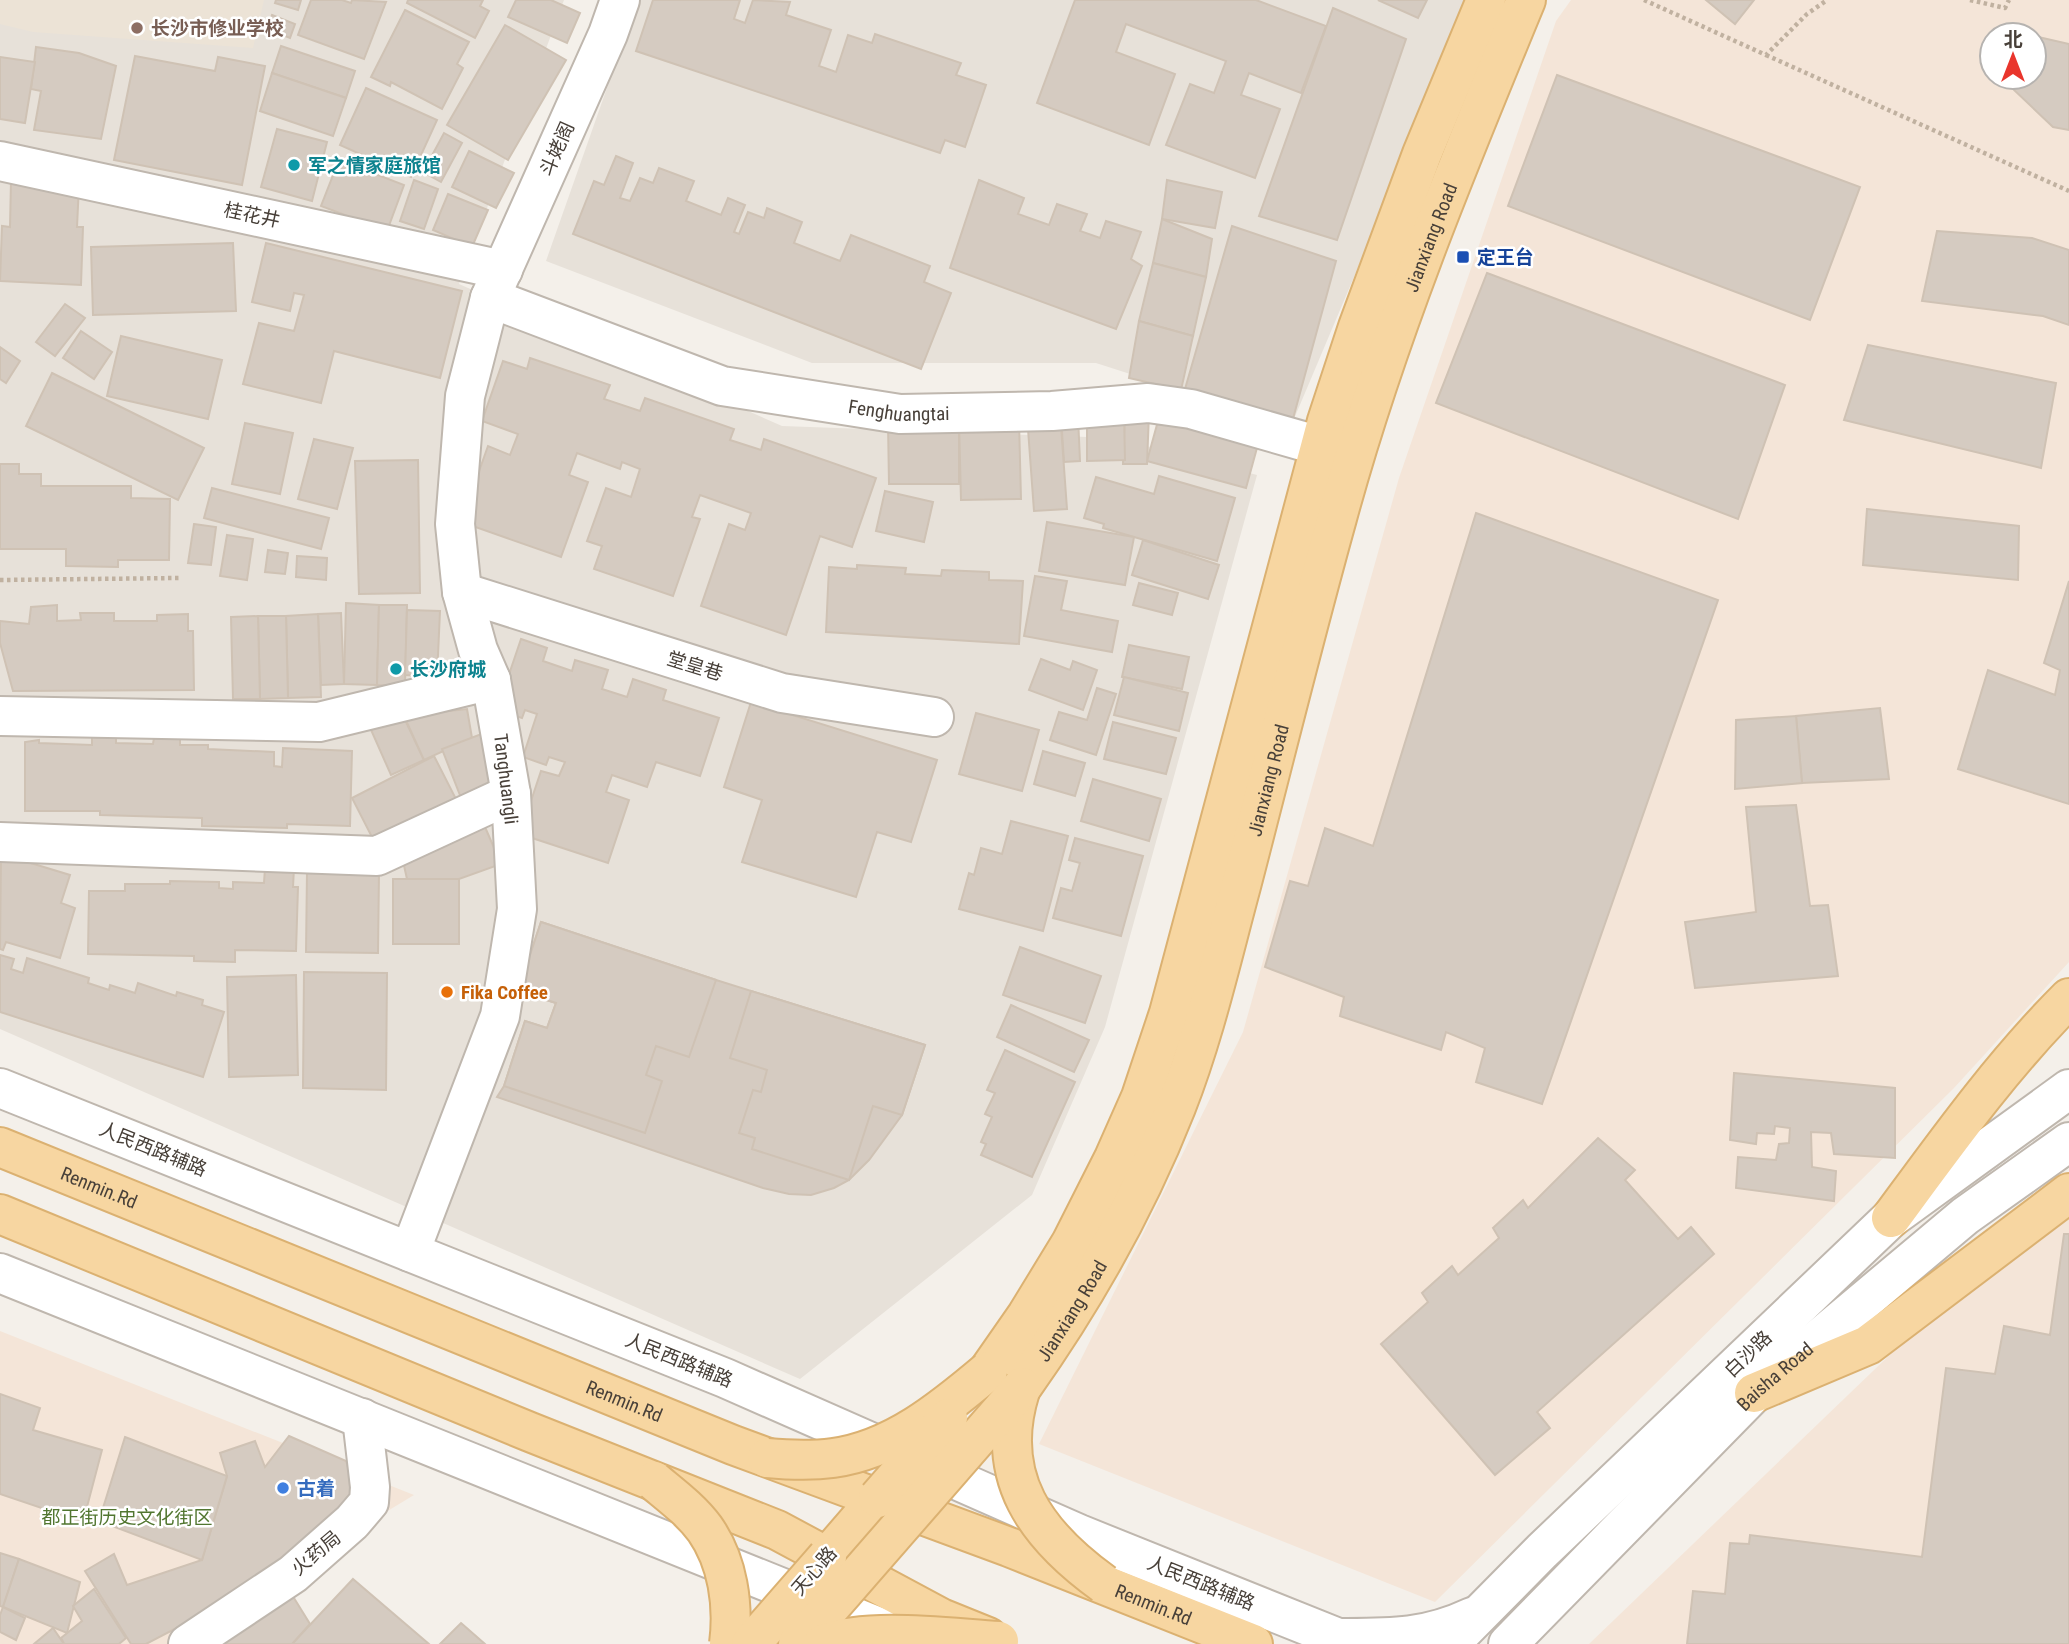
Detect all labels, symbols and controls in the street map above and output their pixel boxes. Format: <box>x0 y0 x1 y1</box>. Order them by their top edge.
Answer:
place label: 长沙市修业学校 <box>151 17 284 40</box>
marker: 长沙市修业学校 <box>129 20 145 36</box>
north arrow <box>1978 21 2048 91</box>
text: 北 <box>2003 28 2023 51</box>
street label: 斗姥阁 <box>535 118 579 180</box>
place label: 军之情家庭旅馆 <box>308 154 441 177</box>
marker: 军之情家庭旅馆 <box>286 157 302 173</box>
street label: Jianxiang Road <box>1399 180 1462 295</box>
street label: 桂花井 <box>222 198 282 232</box>
place label: 定王台 <box>1477 246 1534 269</box>
marker: 定王台 <box>1455 249 1471 265</box>
street label: Fenghuangtai <box>847 395 950 426</box>
street label: 堂皇巷 <box>664 647 726 685</box>
place label: 长沙府城 <box>410 658 486 681</box>
marker: 长沙府城 <box>388 661 404 677</box>
street label: Jianxiang Road <box>1243 722 1294 839</box>
street label: Tanghuangli <box>489 732 523 826</box>
place label: Fika Coffee <box>461 981 548 1004</box>
marker: Fika Coffee <box>439 984 455 1000</box>
street label: 人民西路辅路 <box>96 1117 210 1181</box>
street label: Renmin.Rd <box>57 1161 141 1213</box>
street label: Jianxiang Road <box>1032 1256 1112 1366</box>
street label: 白沙路 <box>1720 1326 1776 1382</box>
street label: 人民西路辅路 <box>622 1328 736 1392</box>
street label: Baisha Road <box>1732 1337 1818 1415</box>
street label: Renmin.Rd <box>583 1375 666 1427</box>
place label: 古着 <box>297 1477 335 1500</box>
marker: 古着 <box>275 1480 291 1496</box>
park label: 都正街历史文化街区 <box>41 1506 213 1529</box>
street label: 火药局 <box>287 1526 345 1580</box>
street label: 天心路 <box>787 1542 841 1600</box>
street label: 人民西路辅路 <box>1144 1551 1258 1615</box>
street label: Renmin.Rd <box>1112 1579 1195 1630</box>

